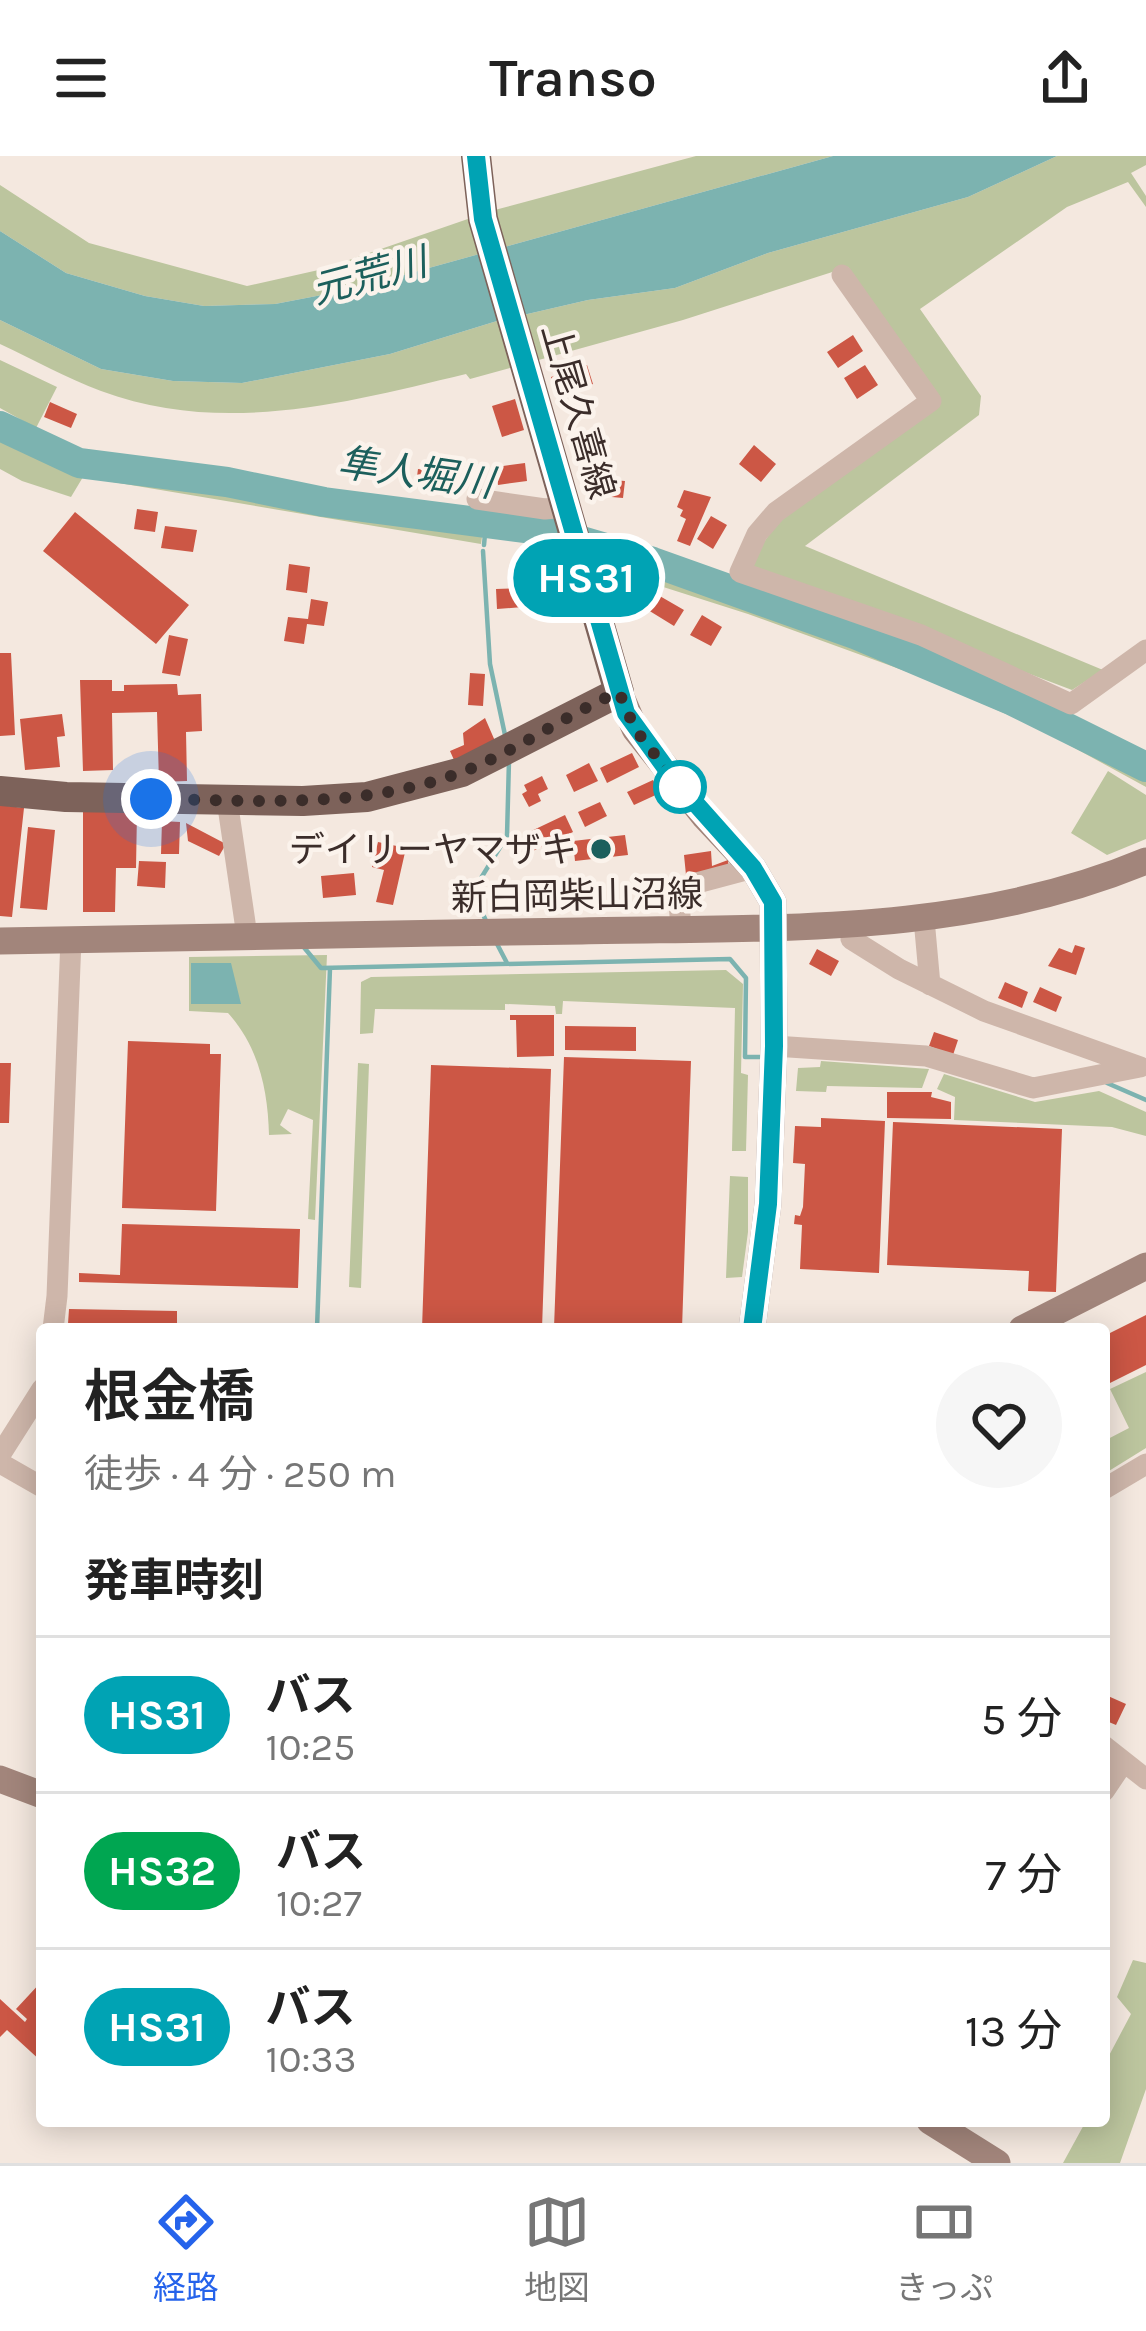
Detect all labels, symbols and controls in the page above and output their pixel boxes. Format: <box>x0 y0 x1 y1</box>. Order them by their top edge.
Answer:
icon: menu <box>48 45 114 111</box>
icon: share <box>1032 45 1098 111</box>
text: Transo <box>489 46 657 110</box>
water label: 元荒川 <box>307 238 436 313</box>
street label: 上尾久喜線 <box>533 319 623 504</box>
water label: 隼人堀川 <box>335 439 500 507</box>
line badge: HS31 <box>502 539 670 617</box>
text: HS31 <box>537 553 635 603</box>
unlabelled marker <box>655 762 705 812</box>
your location <box>121 769 181 829</box>
place label: デイリーヤマザキ <box>289 829 577 871</box>
marker: デイリーヤマザキ <box>588 836 614 862</box>
street label: 新白岡柴山沼線 <box>451 873 703 919</box>
button: heart <box>936 1362 1062 1488</box>
text: 根金橋 <box>84 1364 255 1430</box>
text: 徒歩 · 4 分 · 250 m <box>84 1451 397 1497</box>
text: 発車時刻 <box>84 1555 264 1607</box>
text: バス <box>266 1670 356 1722</box>
text: HS31 <box>108 1690 206 1740</box>
text: 5 分 <box>981 1693 1062 1745</box>
text: 10:25 <box>266 1724 355 1770</box>
text: バス <box>276 1826 366 1878</box>
text: HS32 <box>108 1846 216 1896</box>
text: 7 分 <box>985 1849 1062 1901</box>
text: 10:27 <box>276 1880 362 1926</box>
text: バス <box>266 1982 356 2034</box>
text: HS31 <box>108 2002 206 2052</box>
text: 13 分 <box>965 2005 1062 2057</box>
text: 10:33 <box>266 2036 357 2082</box>
tab: 経路 <box>153 2189 219 2309</box>
tab: 地図 <box>524 2189 590 2309</box>
tab: きっぷ <box>896 2189 993 2309</box>

